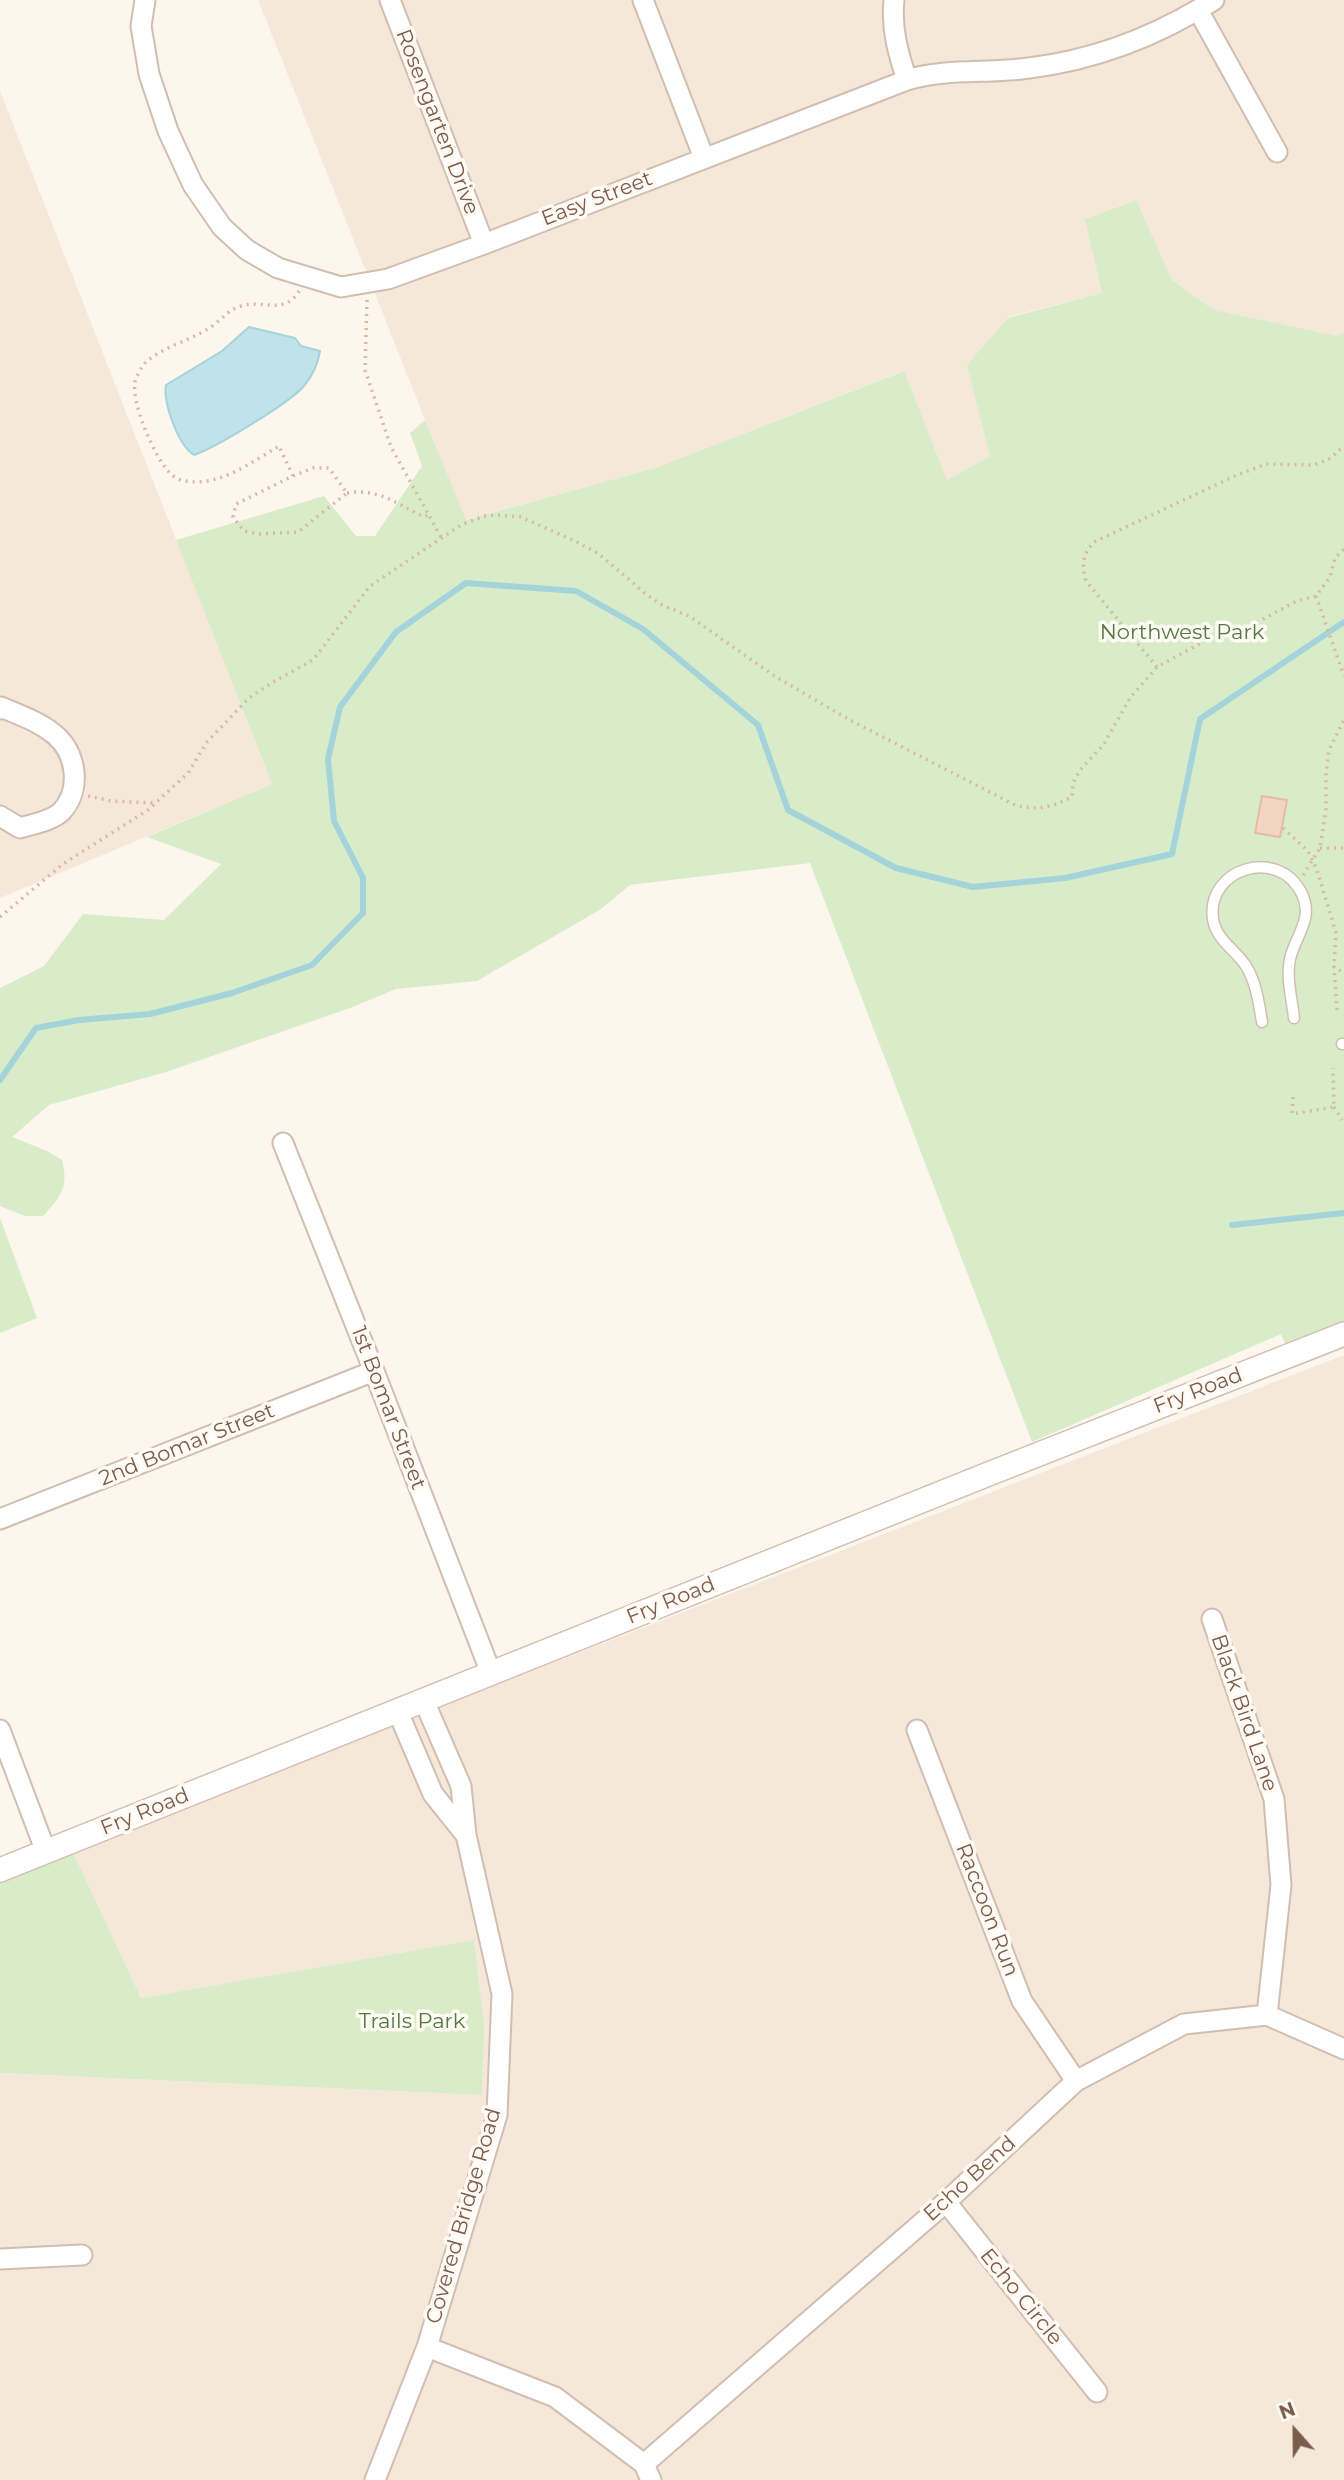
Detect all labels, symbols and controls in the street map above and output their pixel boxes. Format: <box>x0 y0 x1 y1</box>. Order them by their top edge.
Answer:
street label: Rosengarten Drive <box>390 26 484 218</box>
street label: Easy Street <box>538 166 656 232</box>
park label: Northwest Park <box>1100 620 1264 646</box>
street label: 1st Bomar Street <box>345 1323 431 1493</box>
street label: Fry Road <box>1150 1363 1246 1419</box>
street label: 2nd Bomar Street <box>96 1398 278 1492</box>
street label: Fry Road <box>623 1572 719 1630</box>
street label: Black Bird Lane <box>1205 1631 1283 1795</box>
street label: Fry Road <box>97 1783 193 1841</box>
street label: Raccoon Run <box>950 1840 1024 1980</box>
park label: Trails Park <box>359 2009 465 2035</box>
street label: Covered Bridge Road <box>421 2105 507 2327</box>
street label: Echo Bend <box>919 2131 1021 2227</box>
street label: Echo Circle <box>974 2244 1068 2350</box>
north arrow <box>1260 2396 1330 2466</box>
text: N <box>1276 2397 1299 2424</box>

